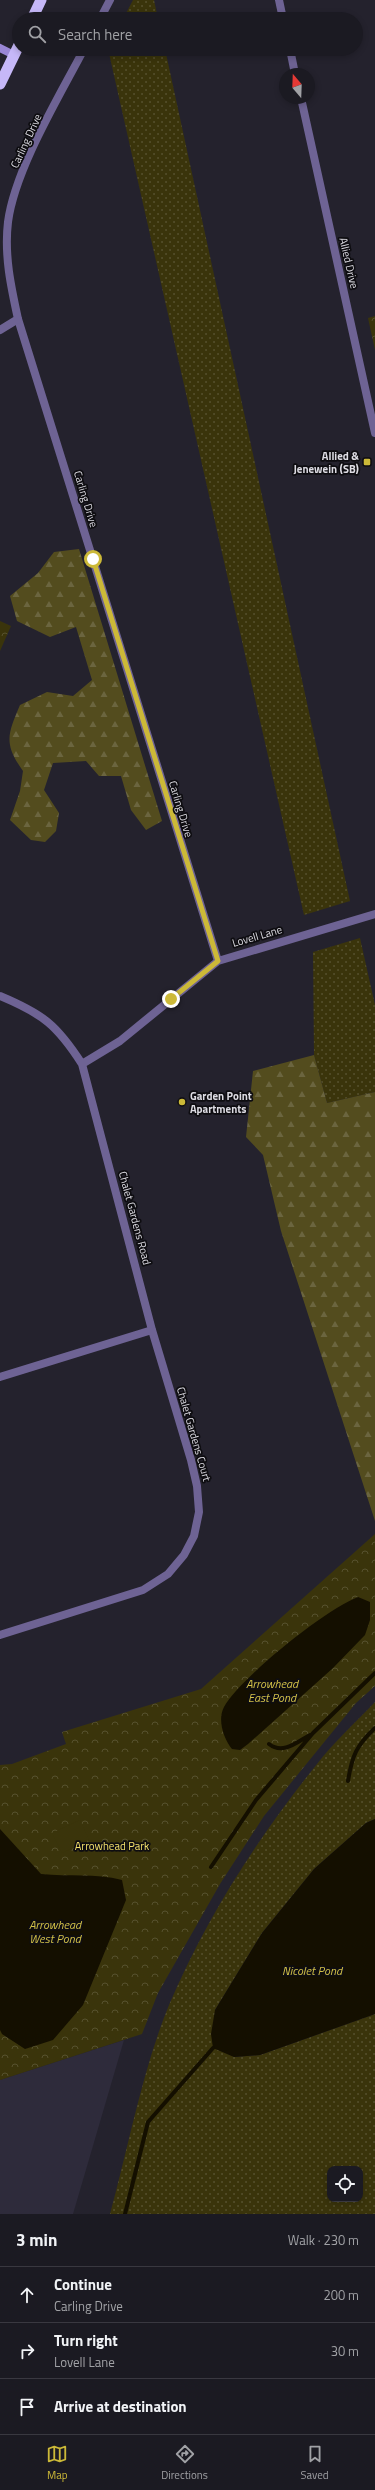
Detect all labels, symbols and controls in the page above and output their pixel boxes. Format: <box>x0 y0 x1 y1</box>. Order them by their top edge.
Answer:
search box <box>12 12 363 56</box>
icon: search <box>26 23 48 45</box>
text: Search here <box>58 23 132 46</box>
north arrow <box>279 68 315 104</box>
street label: Carling Drive <box>6 111 46 171</box>
street label: Allied Drive <box>335 236 363 291</box>
place label: Allied & Jenewein (SB) <box>294 448 359 477</box>
marker: Allied & Jenewein (SB) <box>362 457 372 467</box>
street label: Carling Drive <box>70 469 102 530</box>
route start <box>84 550 102 568</box>
street label: Carling Drive <box>165 779 197 840</box>
street label: Lovell Lane <box>230 921 284 951</box>
route end <box>162 990 180 1008</box>
place label: Garden Point Apartments <box>190 1088 252 1117</box>
marker: Garden Point Apartments <box>177 1097 187 1107</box>
street label: Chalet Gardens Road <box>115 1169 155 1267</box>
street label: Chalet Gardens Court <box>173 1385 215 1483</box>
water label: Arrowhead East Pond <box>246 1674 300 1707</box>
park label: Arrowhead Park <box>75 1838 150 1854</box>
water label: Arrowhead West Pond <box>29 1915 83 1948</box>
water label: Nicolet Pond <box>282 1961 344 1980</box>
map controls <box>327 2166 363 2202</box>
button: locate <box>327 2166 363 2202</box>
text: 3 min <box>16 2227 57 2253</box>
text: Walk · 230 m <box>288 2230 359 2250</box>
text: Continue <box>54 2273 112 2296</box>
icon: ahead <box>16 2284 38 2306</box>
text: 200 m <box>323 2285 359 2305</box>
text: Carling Drive <box>54 2296 123 2316</box>
text: Turn right <box>54 2329 118 2352</box>
icon: right <box>16 2340 38 2362</box>
text: 30 m <box>331 2341 359 2361</box>
text: Lovell Lane <box>54 2352 115 2372</box>
text: Arrive at destination <box>54 2395 187 2418</box>
icon: arrive <box>16 2396 38 2418</box>
tab: Map <box>46 2443 68 2483</box>
tab: Directions <box>161 2443 208 2483</box>
tab: Saved <box>301 2443 329 2483</box>

